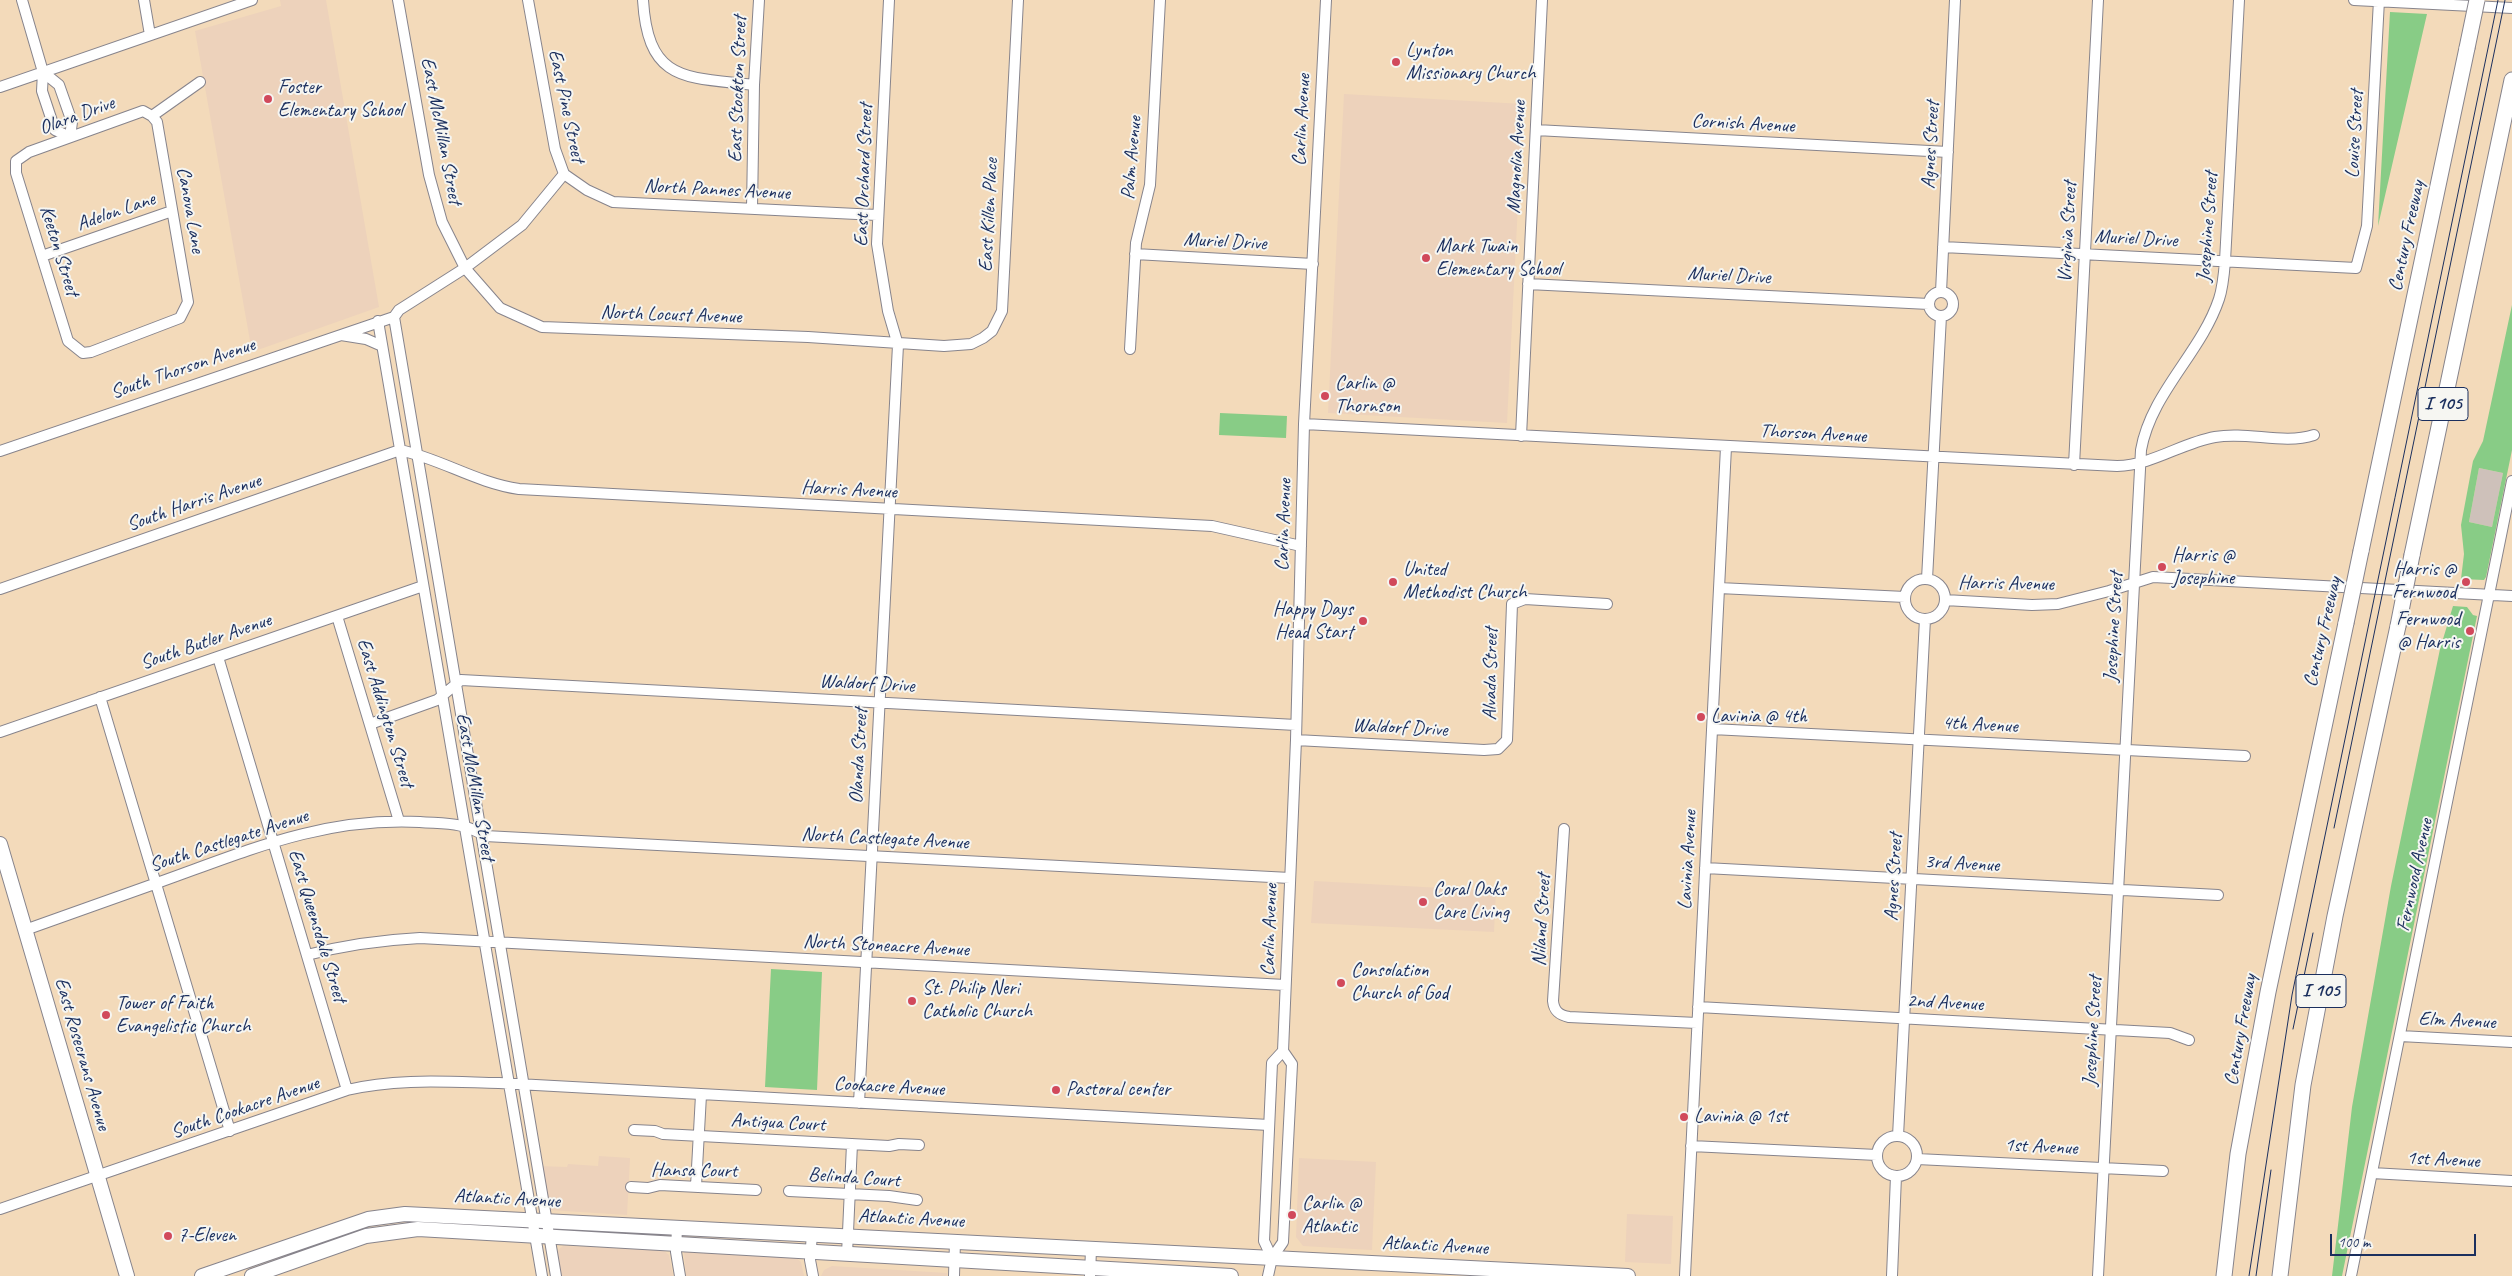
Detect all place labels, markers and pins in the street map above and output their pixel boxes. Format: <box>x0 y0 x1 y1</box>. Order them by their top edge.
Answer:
place label: Lynton Missionary Church <box>1406 39 1535 86</box>
marker: Lynton Missionary Church <box>1390 56 1402 68</box>
place label: Foster Elementary School <box>278 76 403 123</box>
marker: Foster Elementary School <box>262 93 274 105</box>
place label: Mark Twain Elementary School <box>1436 235 1561 282</box>
marker: Mark Twain Elementary School <box>1420 252 1432 264</box>
place label: Carlin @ Thornson <box>1335 372 1400 419</box>
marker: Carlin @ Thornson <box>1319 390 1331 402</box>
place label: Harris @ Josephine <box>2172 544 2235 591</box>
place label: United Methodist Church <box>1403 558 1527 605</box>
place label: Harris @ Fernwood <box>2392 558 2456 605</box>
marker: Harris @ Josephine <box>2156 561 2168 573</box>
marker: United Methodist Church <box>1387 576 1399 588</box>
marker: Harris @ Fernwood <box>2460 576 2472 588</box>
place label: Happy Days Head Start <box>1273 598 1353 645</box>
place label: Fernwood @ Harris <box>2396 608 2460 655</box>
marker: Happy Days Head Start <box>1357 615 1369 627</box>
marker: Fernwood @ Harris <box>2464 625 2476 637</box>
place label: Lavinia @ 4th <box>1711 705 1807 729</box>
marker: Lavinia @ 4th <box>1695 711 1707 723</box>
place label: Coral Oaks Care Living <box>1433 878 1509 925</box>
marker: Coral Oaks Care Living <box>1417 896 1429 908</box>
place label: Consolation Church of God <box>1351 959 1448 1006</box>
place label: St. Philip Neri Catholic Church <box>922 977 1032 1024</box>
marker: Consolation Church of God <box>1335 977 1347 989</box>
place label: Tower of Faith Evangelistic Church <box>116 992 250 1039</box>
marker: St. Philip Neri Catholic Church <box>906 995 918 1007</box>
marker: Tower of Faith Evangelistic Church <box>100 1009 112 1021</box>
place label: Pastoral center <box>1066 1078 1170 1102</box>
marker: Pastoral center <box>1050 1084 1062 1096</box>
place label: Lavinia @ 1st <box>1694 1105 1788 1129</box>
marker: Lavinia @ 1st <box>1678 1111 1690 1123</box>
place label: Carlin @ Atlantic <box>1302 1192 1361 1239</box>
marker: Carlin @ Atlantic <box>1286 1209 1298 1221</box>
place label: 7-Eleven <box>178 1224 236 1248</box>
marker: 7-Eleven <box>162 1230 174 1242</box>

